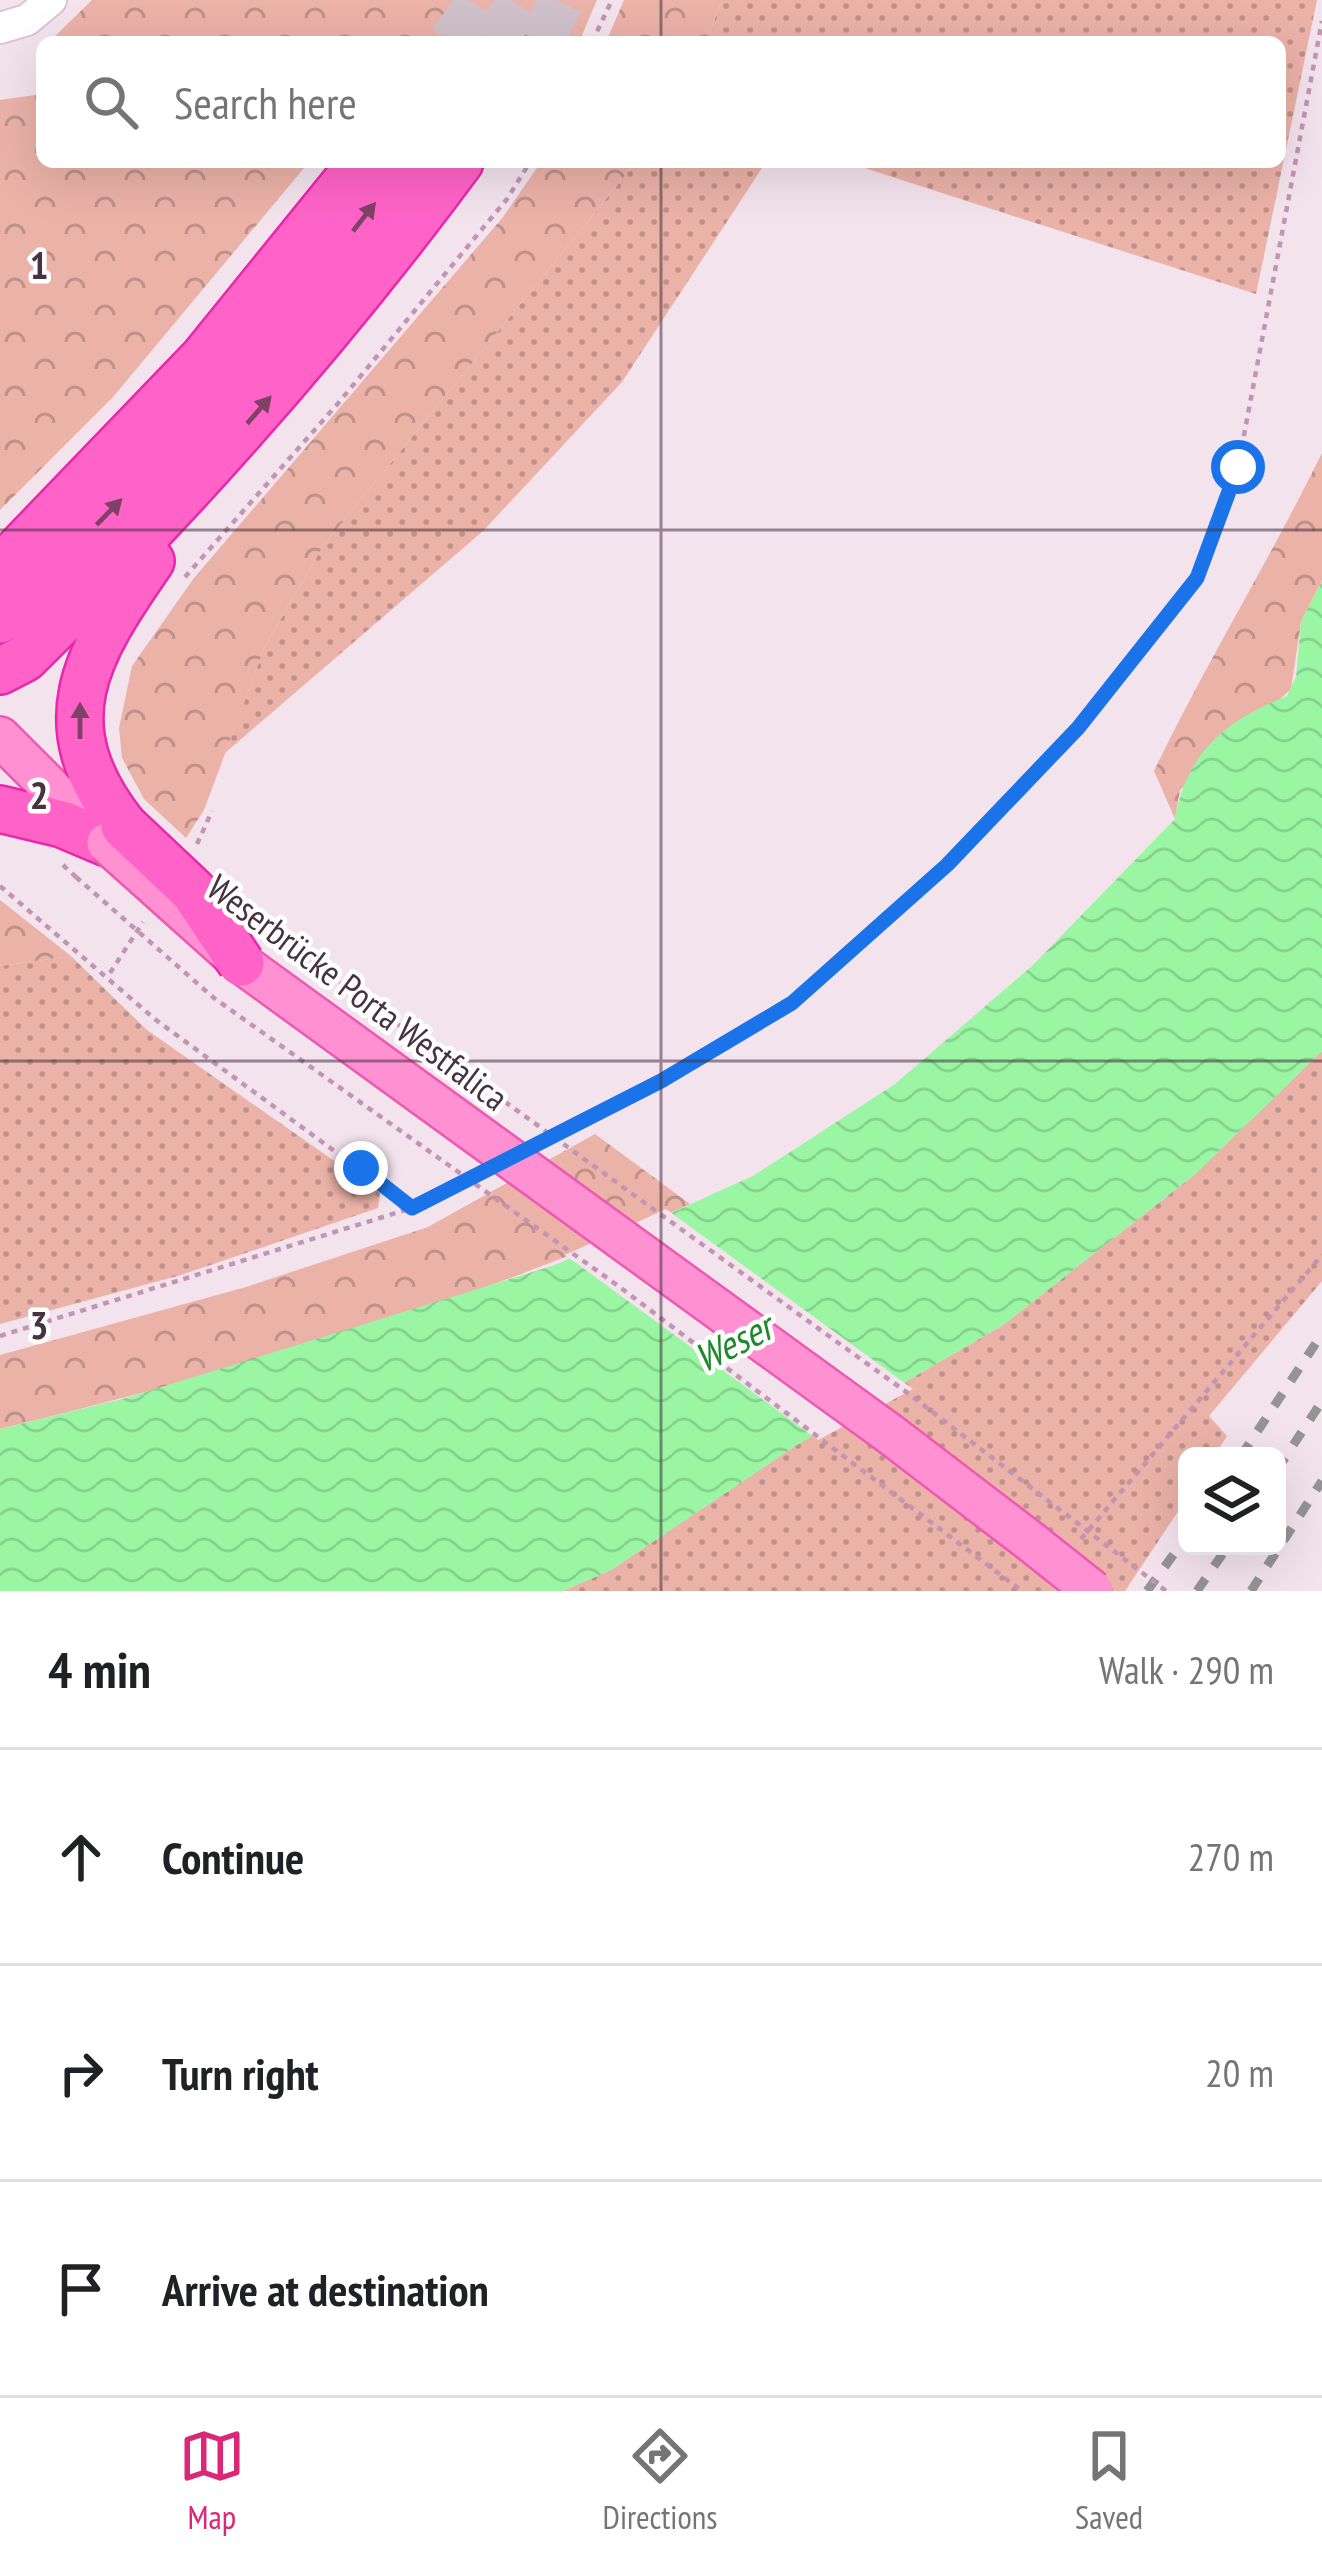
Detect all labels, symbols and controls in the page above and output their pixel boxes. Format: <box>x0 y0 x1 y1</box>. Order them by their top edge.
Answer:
search box <box>36 36 1286 168</box>
icon: search <box>78 69 144 135</box>
text: Search here <box>174 73 357 131</box>
one-way arrow <box>351 202 376 233</box>
text: 1 <box>30 239 48 290</box>
one-way arrow <box>245 395 271 425</box>
route start <box>1211 440 1265 494</box>
one-way arrow <box>95 498 123 527</box>
one-way arrow <box>70 701 90 739</box>
text: 2 <box>30 769 48 820</box>
street label: Weserbrücke Porta Westfalica <box>198 864 518 1120</box>
route end <box>334 1141 388 1195</box>
text: 3 <box>30 1299 48 1350</box>
water label: Weser <box>685 1299 785 1383</box>
map controls <box>1178 1447 1286 1555</box>
button: layers <box>1178 1447 1286 1555</box>
text: 4 min <box>48 1636 151 1702</box>
text: Walk · 290 m <box>1099 1644 1274 1695</box>
icon: ahead <box>48 1824 114 1890</box>
text: Continue <box>162 1828 304 1886</box>
text: 270 m <box>1188 1831 1274 1882</box>
icon: right <box>48 2040 114 2106</box>
text: Turn right <box>162 2044 319 2102</box>
text: 20 m <box>1205 2047 1274 2098</box>
icon: arrive <box>48 2256 114 2322</box>
text: Arrive at destination <box>162 2260 489 2318</box>
tab: Map <box>179 2423 245 2538</box>
tab: Directions <box>603 2423 717 2538</box>
tab: Saved <box>1075 2423 1143 2538</box>

